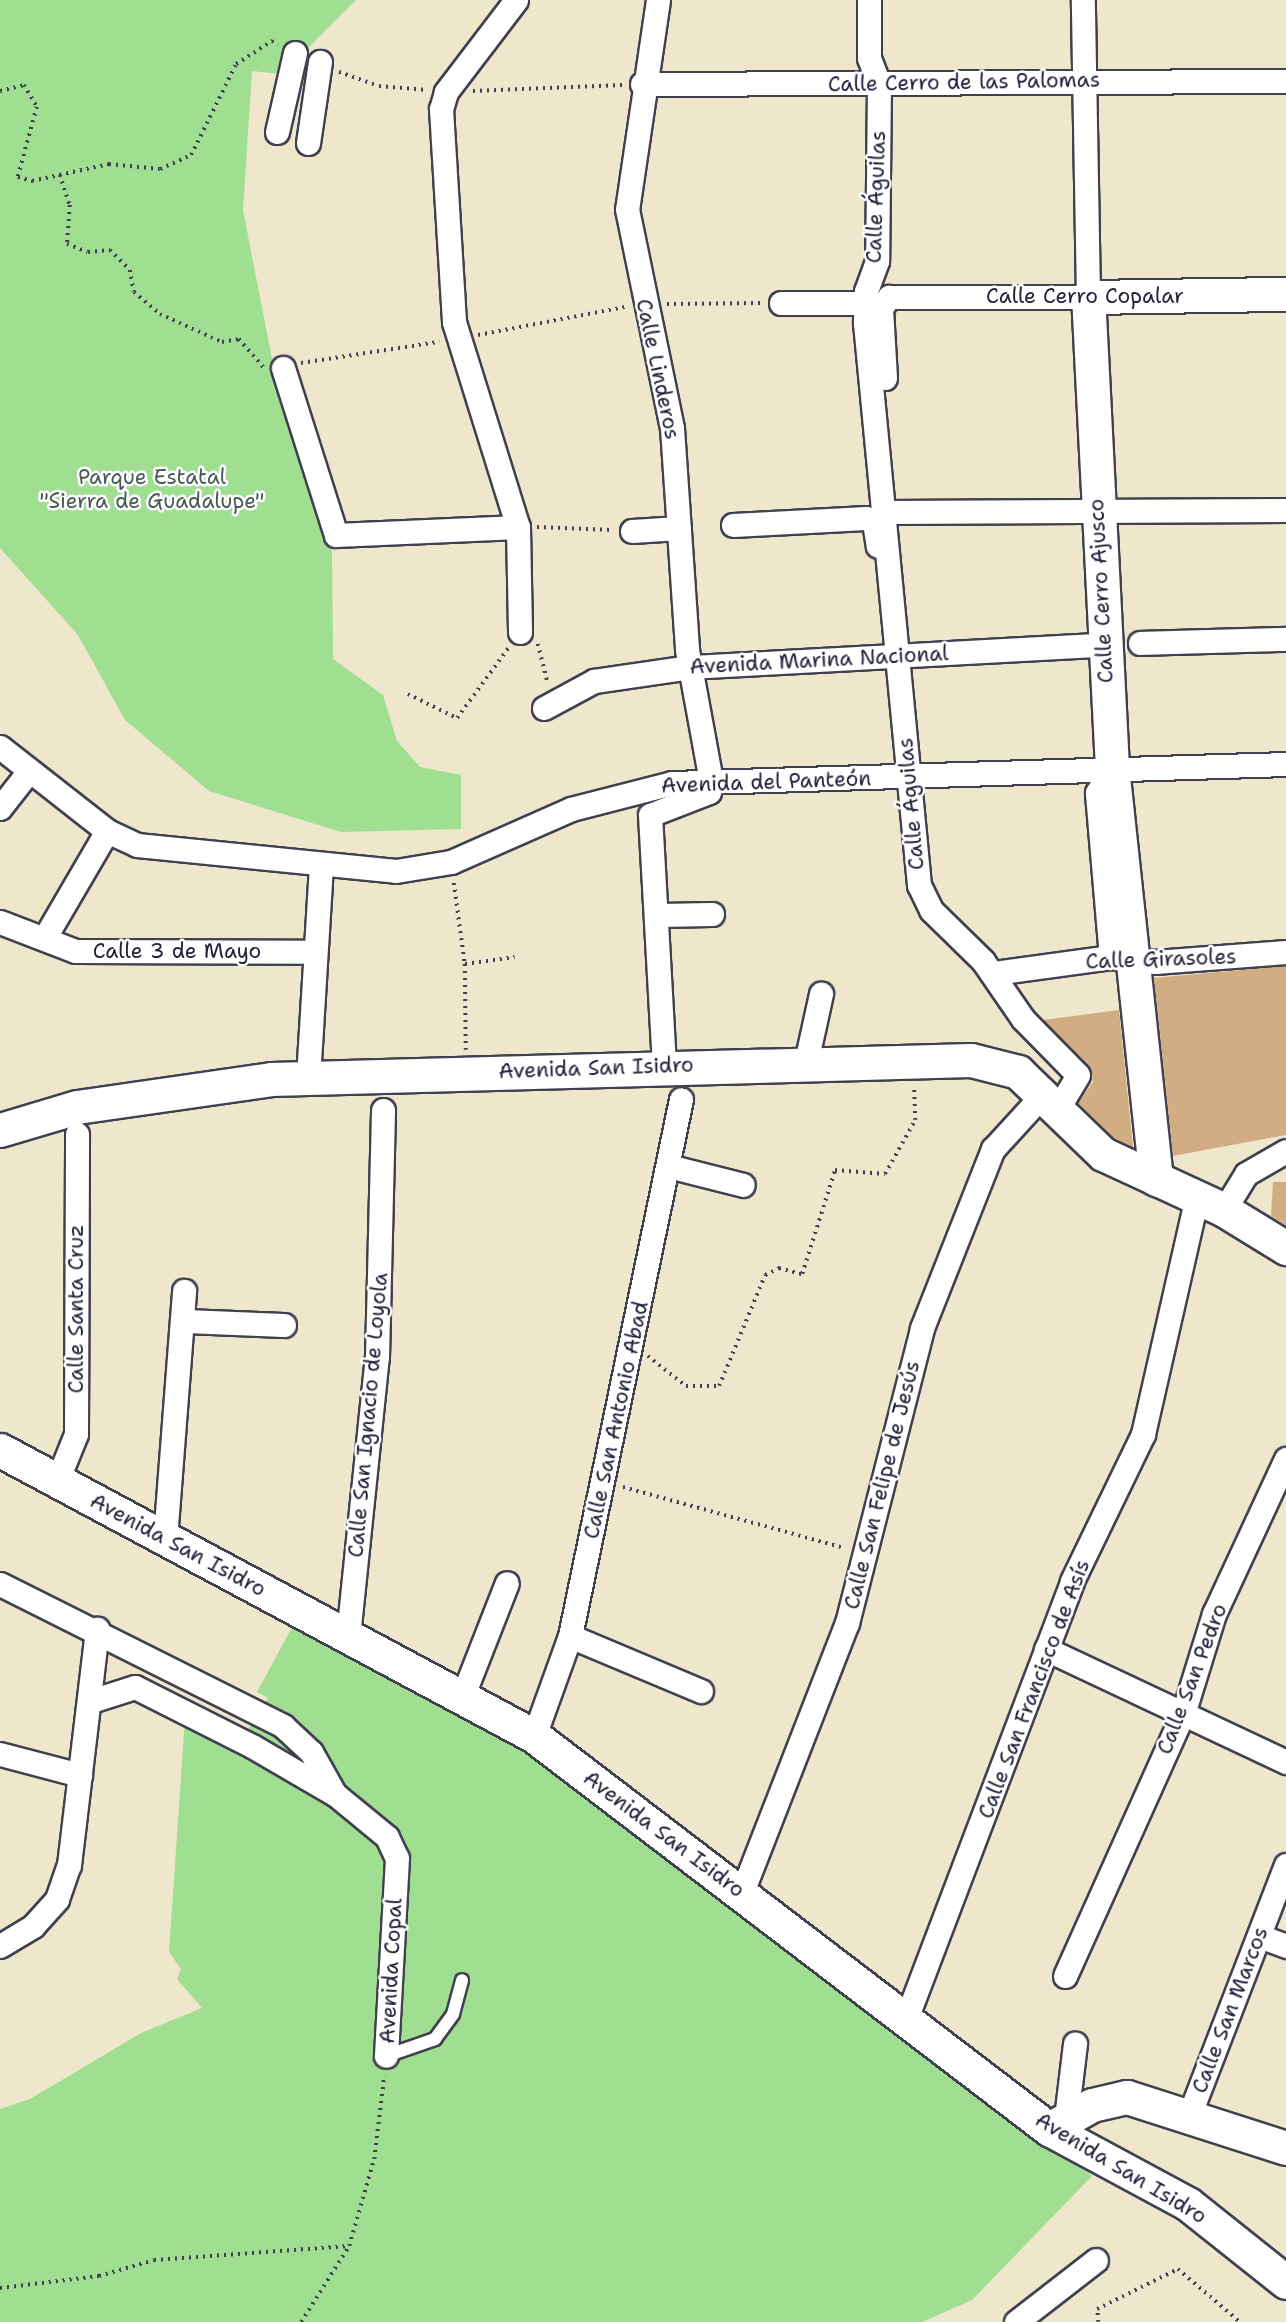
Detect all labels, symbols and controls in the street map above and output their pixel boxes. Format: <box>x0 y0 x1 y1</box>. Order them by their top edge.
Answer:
street label: Calle Cerro de las Palomas <box>828 67 1100 97</box>
street label: Calle Águilas <box>861 130 891 264</box>
street label: Calle Cerro Copalar <box>986 283 1184 309</box>
street label: Calle Linderos <box>631 297 685 441</box>
park label: Parque Estatal "Sierra de Guadalupe" <box>40 464 264 514</box>
street label: Calle Cerro Ajusco <box>1084 498 1118 684</box>
street label: Avenida Marina Nacional <box>689 641 949 679</box>
street label: Calle Águilas <box>893 737 929 871</box>
street label: Avenida del Panteón <box>660 766 872 798</box>
street label: Calle 3 de Mayo <box>93 938 261 964</box>
street label: Calle Girasoles <box>1085 944 1237 974</box>
street label: Avenida San Isidro <box>498 1052 694 1084</box>
street label: Calle Santa Cruz <box>63 1225 89 1393</box>
street label: Calle San Ignacio de Loyola <box>343 1271 393 1559</box>
street label: Calle San Antonio Abad <box>578 1299 654 1541</box>
street label: Calle San Felipe de Jesús <box>839 1358 925 1612</box>
street label: Avenida San Isidro <box>86 1488 270 1602</box>
street label: Calle San Francisco de Asís <box>973 1556 1095 1822</box>
street label: Calle San Pedro <box>1152 1600 1232 1758</box>
street label: Avenida San Isidro <box>578 1765 750 1903</box>
street label: Avenida Copal <box>375 1898 407 2044</box>
street label: Calle San Marcos <box>1187 1923 1273 2097</box>
street label: Avenida San Isidro <box>1031 2107 1211 2229</box>

